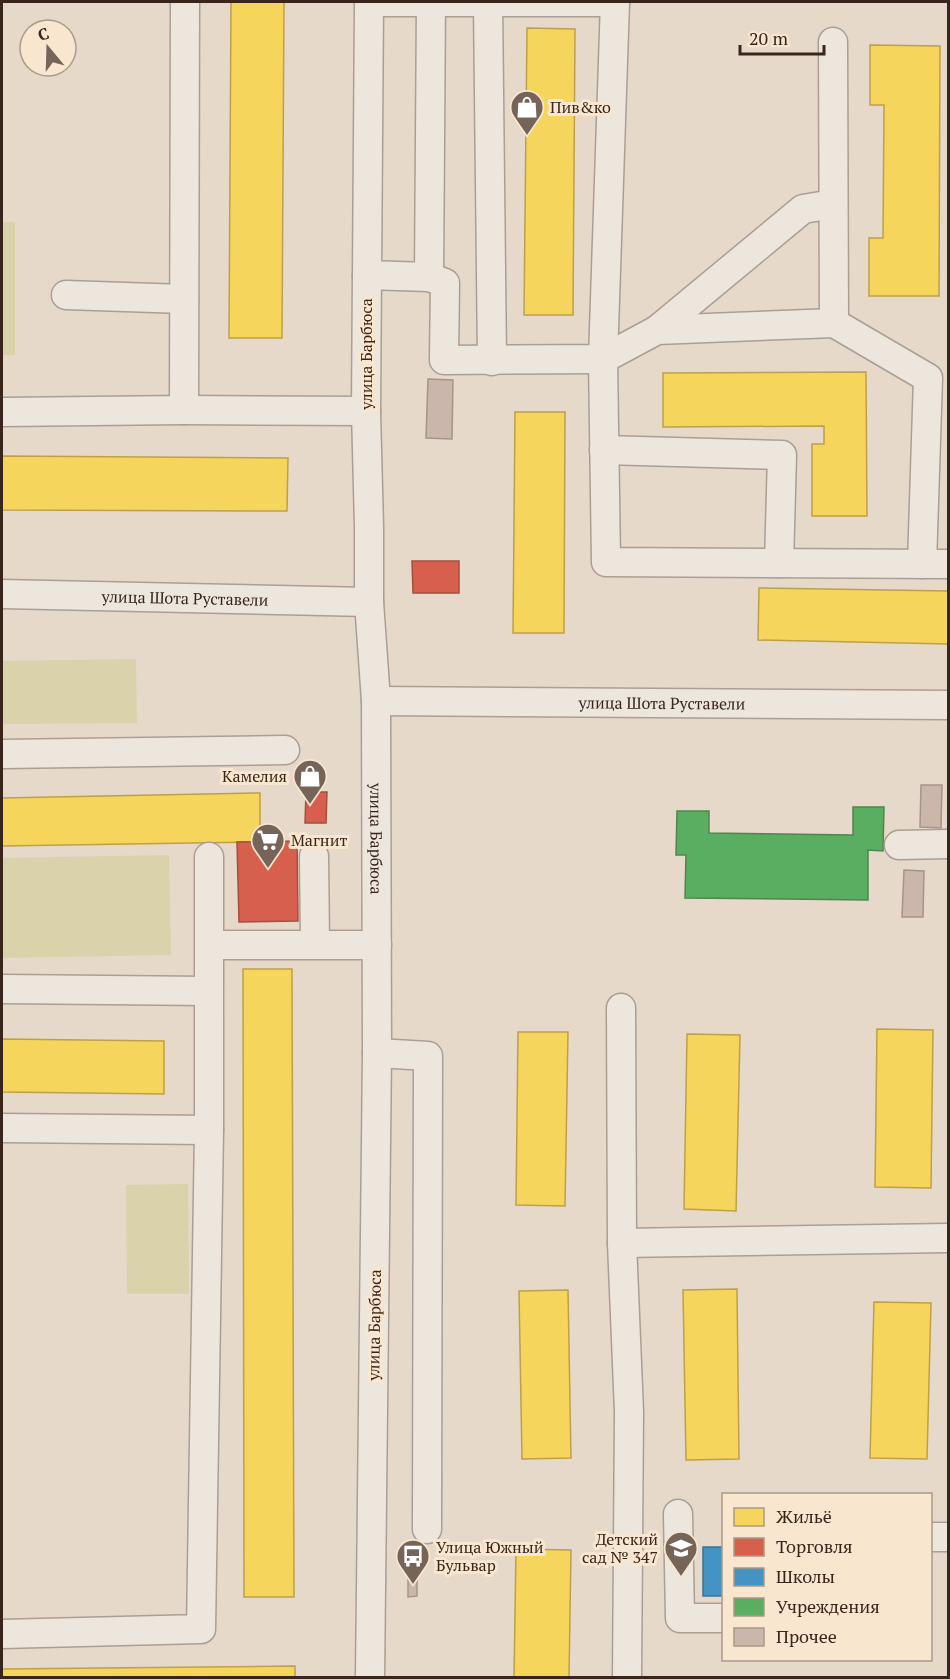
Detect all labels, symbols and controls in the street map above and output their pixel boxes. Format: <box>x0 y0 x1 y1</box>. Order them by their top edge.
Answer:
north arrow <box>18 18 78 78</box>
scale bar <box>740 18 824 56</box>
text: С <box>35 22 52 46</box>
text: 20 m <box>749 26 789 50</box>
shop icon: Пив&ко <box>509 89 545 136</box>
place label: Пив&ко <box>550 96 611 118</box>
street label: улица Барбюса <box>355 298 377 411</box>
street label: улица Шота Руставели <box>100 585 269 611</box>
street label: улица Шота Руставели <box>578 691 746 715</box>
shop icon: Камелия <box>292 758 328 805</box>
place label: Камелия <box>222 765 287 787</box>
street label: улица Барбюса <box>365 782 388 895</box>
supermarket icon: Магнит <box>250 822 286 869</box>
place label: Магнит <box>291 829 347 851</box>
street label: улица Барбюса <box>362 1269 386 1382</box>
legend <box>722 1493 932 1661</box>
text: Жильё <box>776 1504 832 1528</box>
place label: Детский сад № 347 <box>582 1528 658 1568</box>
school or university icon: Детский сад № 347 <box>663 1530 699 1577</box>
text: Торговля <box>776 1534 853 1558</box>
place label: Улица Южный Бульвар <box>436 1536 544 1576</box>
bus stop icon: Улица Южный Бульвар <box>395 1538 431 1585</box>
text: Школы <box>776 1564 835 1588</box>
text: Учреждения <box>776 1594 880 1618</box>
text: Прочее <box>776 1624 837 1648</box>

